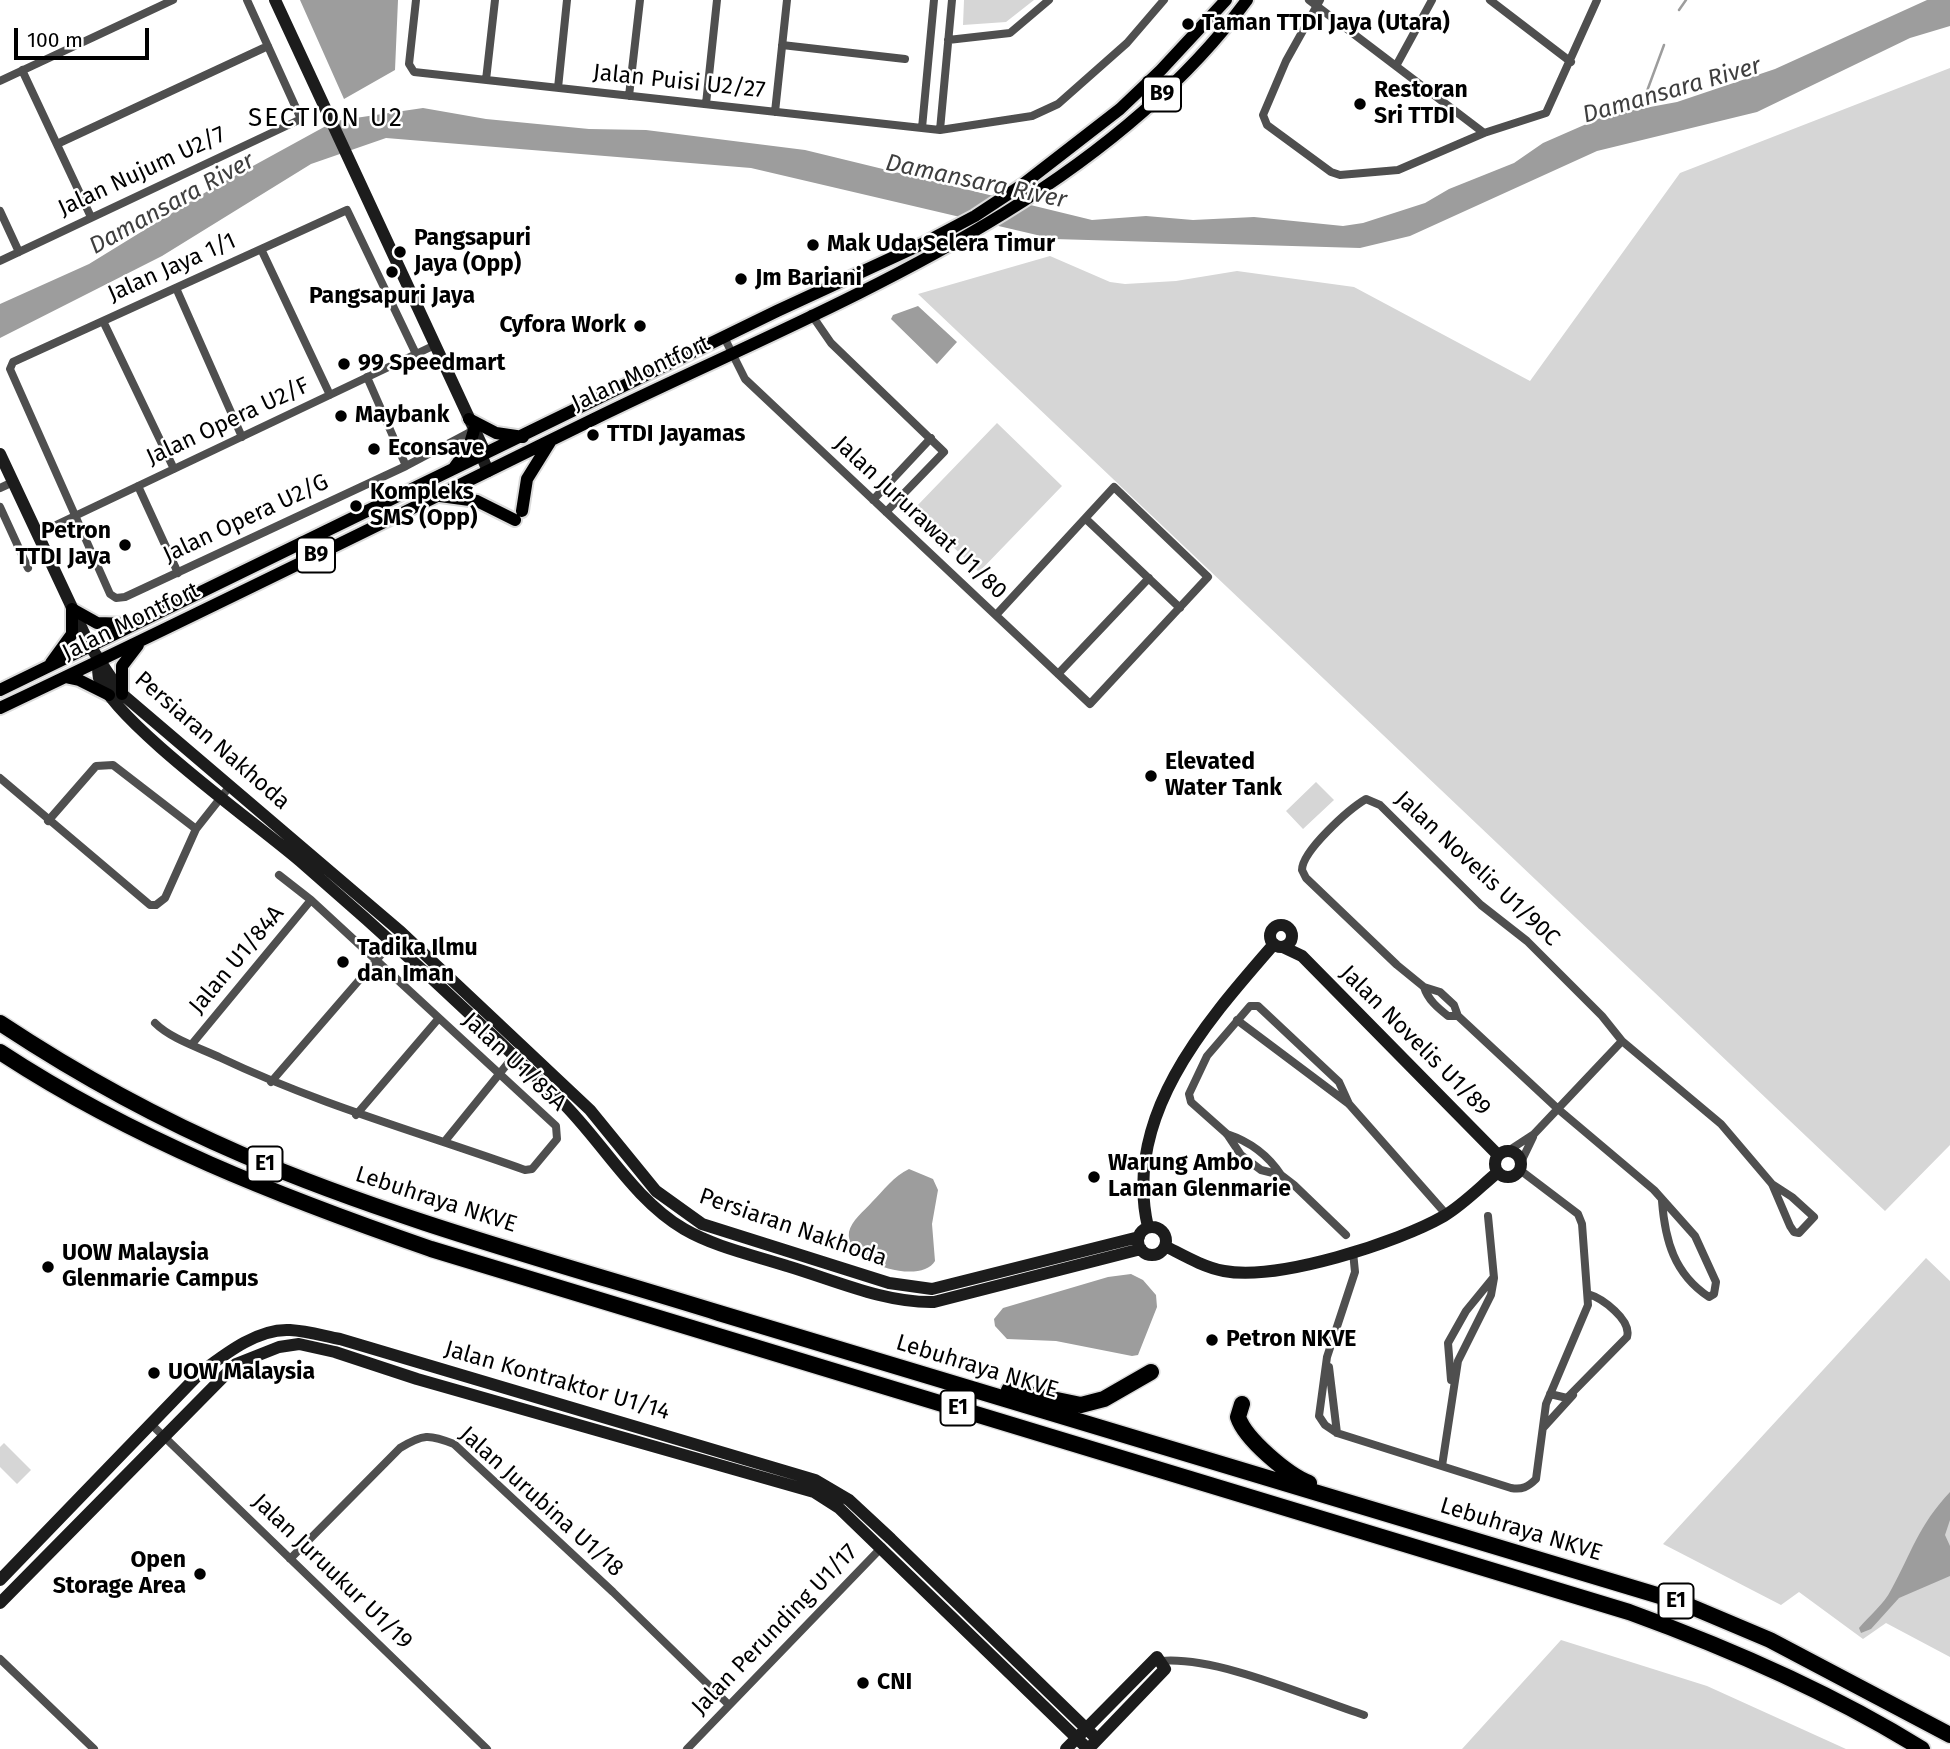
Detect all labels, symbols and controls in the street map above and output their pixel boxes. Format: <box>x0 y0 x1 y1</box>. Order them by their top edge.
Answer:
place label: Taman TTDI Jaya (Utara) <box>1202 10 1450 38</box>
scale bar <box>18 14 152 58</box>
marker: Taman TTDI Jaya (Utara) <box>1180 16 1196 32</box>
text: 100 m <box>27 27 83 53</box>
water label: Damansara River <box>1580 52 1764 130</box>
street label: Jalan Puisi U2/27 <box>592 59 766 105</box>
road number: B9 <box>1143 76 1181 112</box>
place label: Restoran Sri TTDI <box>1374 77 1468 131</box>
marker: Restoran Sri TTDI <box>1352 96 1368 112</box>
district label: SECTION U2 <box>249 103 403 135</box>
street label: Jalan Nujum U2/7 <box>54 121 230 223</box>
water label: Damansara River <box>84 147 260 261</box>
water label: Damansara River <box>883 149 1069 215</box>
place label: Pangsapuri Jaya (Opp) <box>414 225 531 279</box>
street label: Jalan Jaya 1/1 <box>104 227 240 309</box>
place label: Mak Uda Selera Timur <box>827 231 1055 259</box>
marker: Mak Uda Selera Timur <box>805 237 821 253</box>
marker: Pangsapuri Jaya (Opp) <box>392 244 408 260</box>
marker: Pangsapuri Jaya <box>384 264 400 280</box>
place label: Jm Bariani <box>755 265 862 293</box>
marker: Jm Bariani <box>733 271 749 287</box>
place label: Pangsapuri Jaya <box>309 283 475 311</box>
place label: Cyfora Work <box>500 312 626 340</box>
marker: Cyfora Work <box>632 318 648 334</box>
street label: Jalan Montfort <box>568 330 714 418</box>
place label: 99 Speedmart <box>358 350 505 378</box>
marker: 99 Speedmart <box>336 356 352 372</box>
street label: Jalan Opera U2/F <box>142 372 314 472</box>
place label: Maybank <box>355 402 449 430</box>
marker: Maybank <box>333 408 349 424</box>
place label: TTDI Jayamas <box>607 421 745 449</box>
marker: TTDI Jayamas <box>585 427 601 443</box>
street label: Jalan Jururawat U1/80 <box>828 431 1012 605</box>
place label: Econsave <box>388 435 484 463</box>
marker: Econsave <box>366 441 382 457</box>
street label: Jalan Opera U2/G <box>159 469 333 569</box>
place label: Kompleks SMS (Opp) <box>370 479 478 533</box>
marker: Kompleks SMS (Opp) <box>348 498 364 514</box>
place label: Petron TTDI Jaya <box>15 518 111 572</box>
marker: Petron TTDI Jaya <box>117 537 133 553</box>
road number: B9 <box>297 538 335 572</box>
street label: Jalan Montfort <box>58 577 204 667</box>
street label: Persiaran Nakhoda <box>129 666 295 816</box>
place label: Elevated Water Tank <box>1165 749 1282 803</box>
marker: Elevated Water Tank <box>1143 768 1159 784</box>
street label: Jalan Novelis U1/90C <box>1389 786 1565 952</box>
street label: Jalan U1/84A <box>184 900 290 1020</box>
place label: Tadika Ilmu dan Iman <box>357 935 478 989</box>
marker: Tadika Ilmu dan Iman <box>335 954 351 970</box>
street label: Jalan Novelis U1/89 <box>1334 960 1496 1122</box>
street label: Jalan U1/85A <box>456 1007 572 1117</box>
road number: E1 <box>247 1146 282 1182</box>
place label: Warung Ambo Laman Glenmarie <box>1108 1150 1291 1204</box>
street label: Lebuhraya NKVE <box>352 1161 520 1239</box>
marker: Warung Ambo Laman Glenmarie <box>1086 1169 1102 1185</box>
street label: Persiaran Nakhoda <box>695 1183 891 1273</box>
place label: UOW Malaysia Glenmarie Campus <box>62 1240 258 1294</box>
marker: UOW Malaysia Glenmarie Campus <box>40 1259 56 1275</box>
place label: Petron NKVE <box>1226 1326 1356 1354</box>
street label: Lebuhraya NKVE <box>893 1329 1061 1405</box>
marker: Petron NKVE <box>1204 1332 1220 1348</box>
street label: Jalan Kontraktor U1/14 <box>441 1336 673 1426</box>
place label: UOW Malaysia <box>168 1359 315 1387</box>
marker: UOW Malaysia <box>146 1365 162 1381</box>
road number: E1 <box>940 1390 976 1426</box>
street label: Jalan Jurubina U1/18 <box>453 1421 629 1583</box>
street label: Jalan Juruukur U1/19 <box>246 1488 418 1656</box>
street label: Lebuhraya NKVE <box>1437 1492 1605 1568</box>
street label: Jalan Perunding U1/17 <box>686 1539 864 1721</box>
place label: Open Storage Area <box>53 1547 186 1601</box>
marker: Open Storage Area <box>192 1566 208 1582</box>
road number: E1 <box>1658 1584 1694 1618</box>
place label: CNI <box>877 1669 912 1697</box>
marker: CNI <box>855 1675 871 1691</box>

